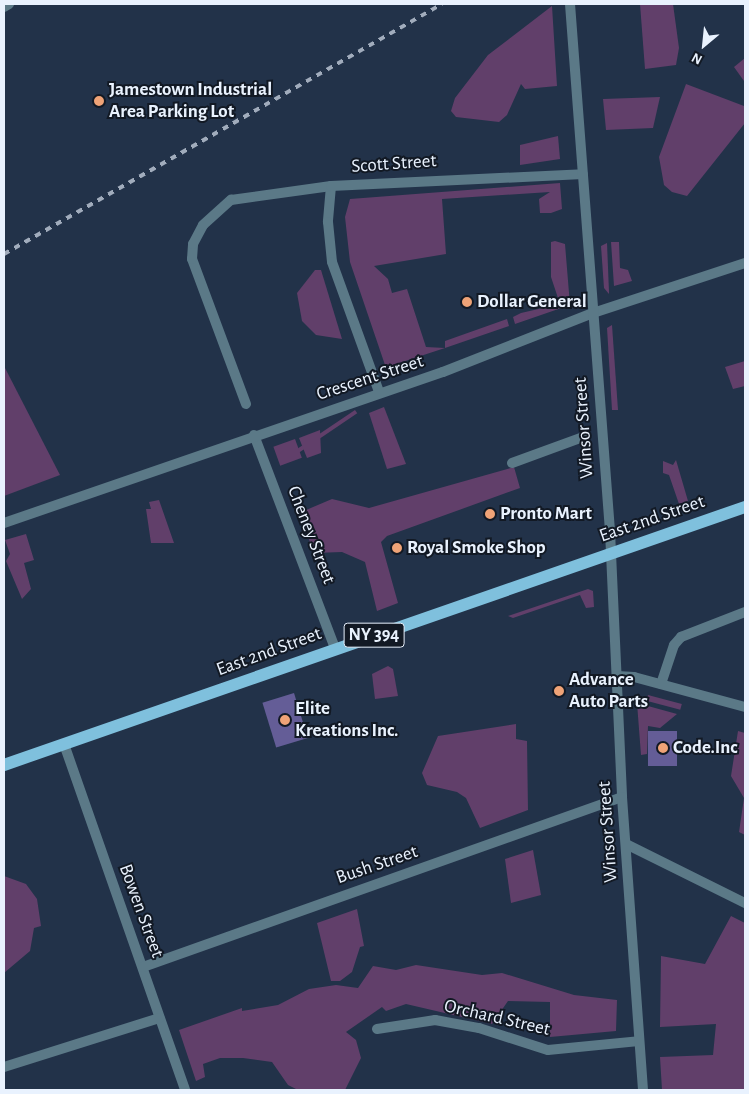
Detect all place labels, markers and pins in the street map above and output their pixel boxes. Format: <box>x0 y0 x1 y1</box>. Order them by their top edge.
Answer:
place label: Jamestown Industrial Area Parking Lot <box>109 79 272 123</box>
marker: Jamestown Industrial Area Parking Lot <box>93 95 105 107</box>
place label: Dollar General <box>477 291 587 313</box>
marker: Dollar General <box>461 296 473 308</box>
place label: Pronto Mart <box>500 503 592 525</box>
marker: Pronto Mart <box>484 508 496 520</box>
place label: Royal Smoke Shop <box>407 537 546 559</box>
marker: Royal Smoke Shop <box>391 542 403 554</box>
place label: Advance Auto Parts <box>569 669 648 713</box>
marker: Advance Auto Parts <box>553 685 565 697</box>
place label: Elite Kreations Inc. <box>295 698 398 742</box>
marker: Elite Kreations Inc. <box>279 714 291 726</box>
place label: Code.Inc <box>673 737 738 759</box>
marker: Code.Inc <box>657 742 669 754</box>

